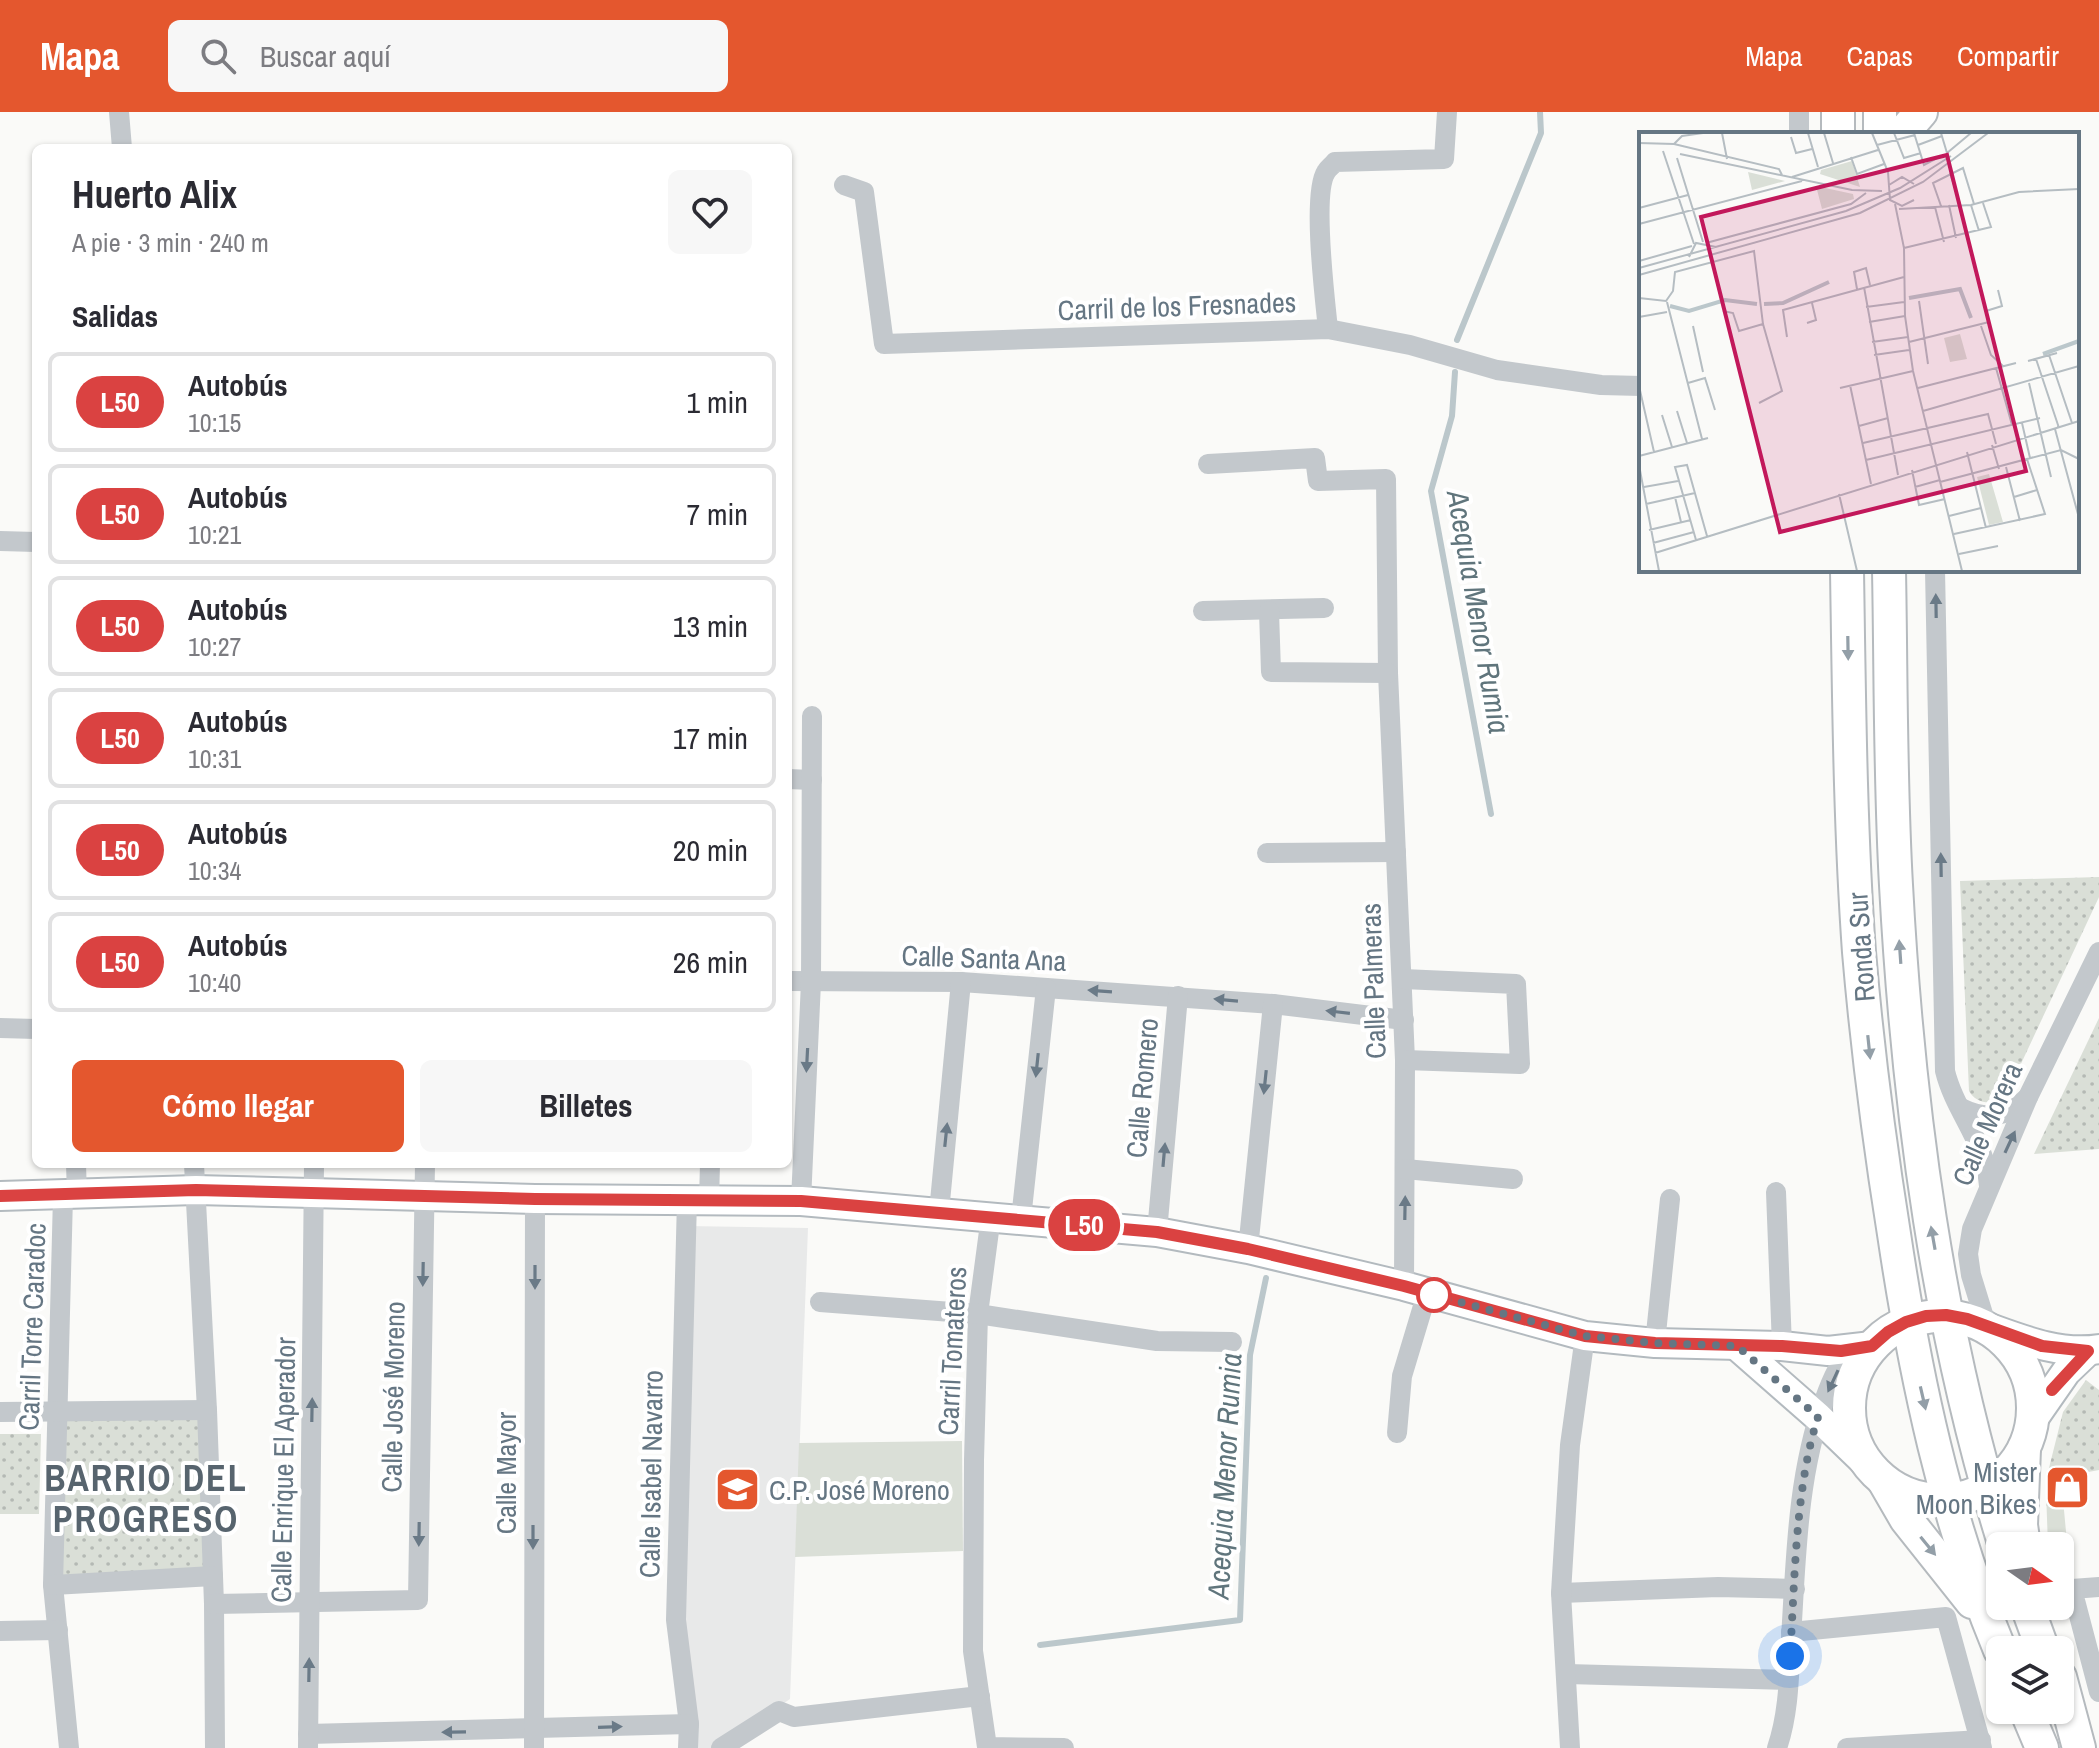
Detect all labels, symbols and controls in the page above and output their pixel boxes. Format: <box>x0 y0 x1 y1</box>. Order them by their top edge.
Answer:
search box <box>168 20 728 92</box>
text: Mapa <box>40 31 120 82</box>
icon: search <box>196 34 240 78</box>
text: Buscar aquí <box>260 36 391 76</box>
text: Mapa <box>1745 37 1803 75</box>
text: Capas <box>1847 37 1913 75</box>
text: Compartir <box>1957 37 2059 75</box>
inset map <box>1639 132 2079 572</box>
text: Huerto Alix <box>72 169 237 220</box>
button: heart <box>668 170 752 254</box>
text: A pie · 3 min · 240 m <box>72 225 269 260</box>
street label: Carril de los Fresnades <box>1057 283 1297 329</box>
text: Salidas <box>72 296 158 336</box>
text: Autobús <box>188 365 288 405</box>
text: 1 min <box>686 382 748 422</box>
text: L50 <box>100 383 140 421</box>
text: 10:15 <box>188 405 241 440</box>
text: Autobús <box>188 477 288 517</box>
water label: Acequia Menor Rumia <box>1438 485 1520 736</box>
text: 7 min <box>686 494 748 534</box>
text: L50 <box>100 495 140 533</box>
text: 10:21 <box>188 517 241 552</box>
text: Autobús <box>188 589 288 629</box>
one-way arrow <box>1929 593 1942 618</box>
text: 13 min <box>673 606 748 646</box>
text: L50 <box>100 607 140 645</box>
text: 10:27 <box>188 629 241 664</box>
one-way arrow <box>1842 636 1854 661</box>
text: Autobús <box>188 701 288 741</box>
text: 17 min <box>673 718 748 758</box>
text: L50 <box>100 719 140 757</box>
text: 10:31 <box>188 741 241 776</box>
text: Autobús <box>188 813 288 853</box>
text: 20 min <box>673 830 748 870</box>
text: L50 <box>100 831 140 869</box>
one-way arrow <box>1934 852 1947 877</box>
text: 10:34 <box>188 853 241 888</box>
street label: Ronda Sur <box>1838 891 1884 1003</box>
street label: Calle Palmeras <box>1351 903 1395 1059</box>
text: Autobús <box>188 925 288 965</box>
street label: Calle Santa Ana <box>901 936 1067 980</box>
one-way arrow <box>1893 939 1906 964</box>
text: 26 min <box>673 942 748 982</box>
text: L50 <box>100 943 140 981</box>
text: 10:40 <box>188 965 241 1000</box>
one-way arrow <box>1087 984 1112 997</box>
one-way arrow <box>1213 993 1238 1006</box>
one-way arrow <box>1325 1005 1350 1018</box>
street label: Calle Romero <box>1117 1016 1167 1160</box>
one-way arrow <box>1863 1035 1876 1060</box>
one-way arrow <box>801 1048 814 1073</box>
one-way arrow <box>1031 1053 1044 1078</box>
street label: Calle Morera <box>1943 1056 2031 1192</box>
button: Cómo llegar <box>72 1060 404 1152</box>
button: Billetes <box>420 1060 752 1152</box>
one-way arrow <box>1258 1070 1271 1095</box>
one-way arrow <box>940 1122 953 1147</box>
one-way arrow <box>2003 1130 2017 1154</box>
one-way arrow <box>1158 1142 1171 1167</box>
one-way arrow <box>1399 1195 1411 1220</box>
line badge: L50 <box>1038 1199 1130 1251</box>
text: L50 <box>1064 1206 1104 1244</box>
street label: Carril Torre Caradoc <box>9 1223 55 1431</box>
one-way arrow <box>1926 1225 1939 1250</box>
one-way arrow <box>417 1262 430 1287</box>
one-way arrow <box>529 1265 541 1290</box>
street label: Carril Tomateros <box>929 1265 975 1437</box>
unlabelled marker <box>1417 1278 1451 1312</box>
street label: Calle José Moreno <box>372 1301 414 1493</box>
street label: Calle Enrique El Aperador <box>262 1337 304 1603</box>
water label: Acequia Menor Rumia <box>1197 1352 1250 1602</box>
one-way arrow <box>1826 1369 1839 1392</box>
street label: Calle Isabel Navarro <box>630 1370 672 1578</box>
one-way arrow <box>1918 1386 1930 1411</box>
one-way arrow <box>306 1397 318 1422</box>
street label: Calle Mayor <box>487 1411 525 1534</box>
place label: Mister Moon Bikes <box>1916 1453 2037 1523</box>
district label: BARRIO DEL PROGRESO <box>44 1454 248 1543</box>
shop icon: Mister Moon Bikes <box>2044 1464 2092 1512</box>
school or university icon: C.P. José Moreno <box>714 1466 762 1514</box>
place label: C.P. José Moreno <box>769 1471 950 1509</box>
one-way arrow <box>412 1522 425 1547</box>
one-way arrow <box>527 1525 539 1550</box>
north arrow <box>1986 1532 2074 1620</box>
map controls <box>1986 1532 2074 1724</box>
one-way arrow <box>1919 1535 1936 1555</box>
your location <box>1770 1636 1810 1676</box>
button: layers <box>1986 1636 2074 1724</box>
one-way arrow <box>302 1657 315 1682</box>
one-way arrow <box>598 1721 623 1734</box>
one-way arrow <box>441 1725 466 1738</box>

